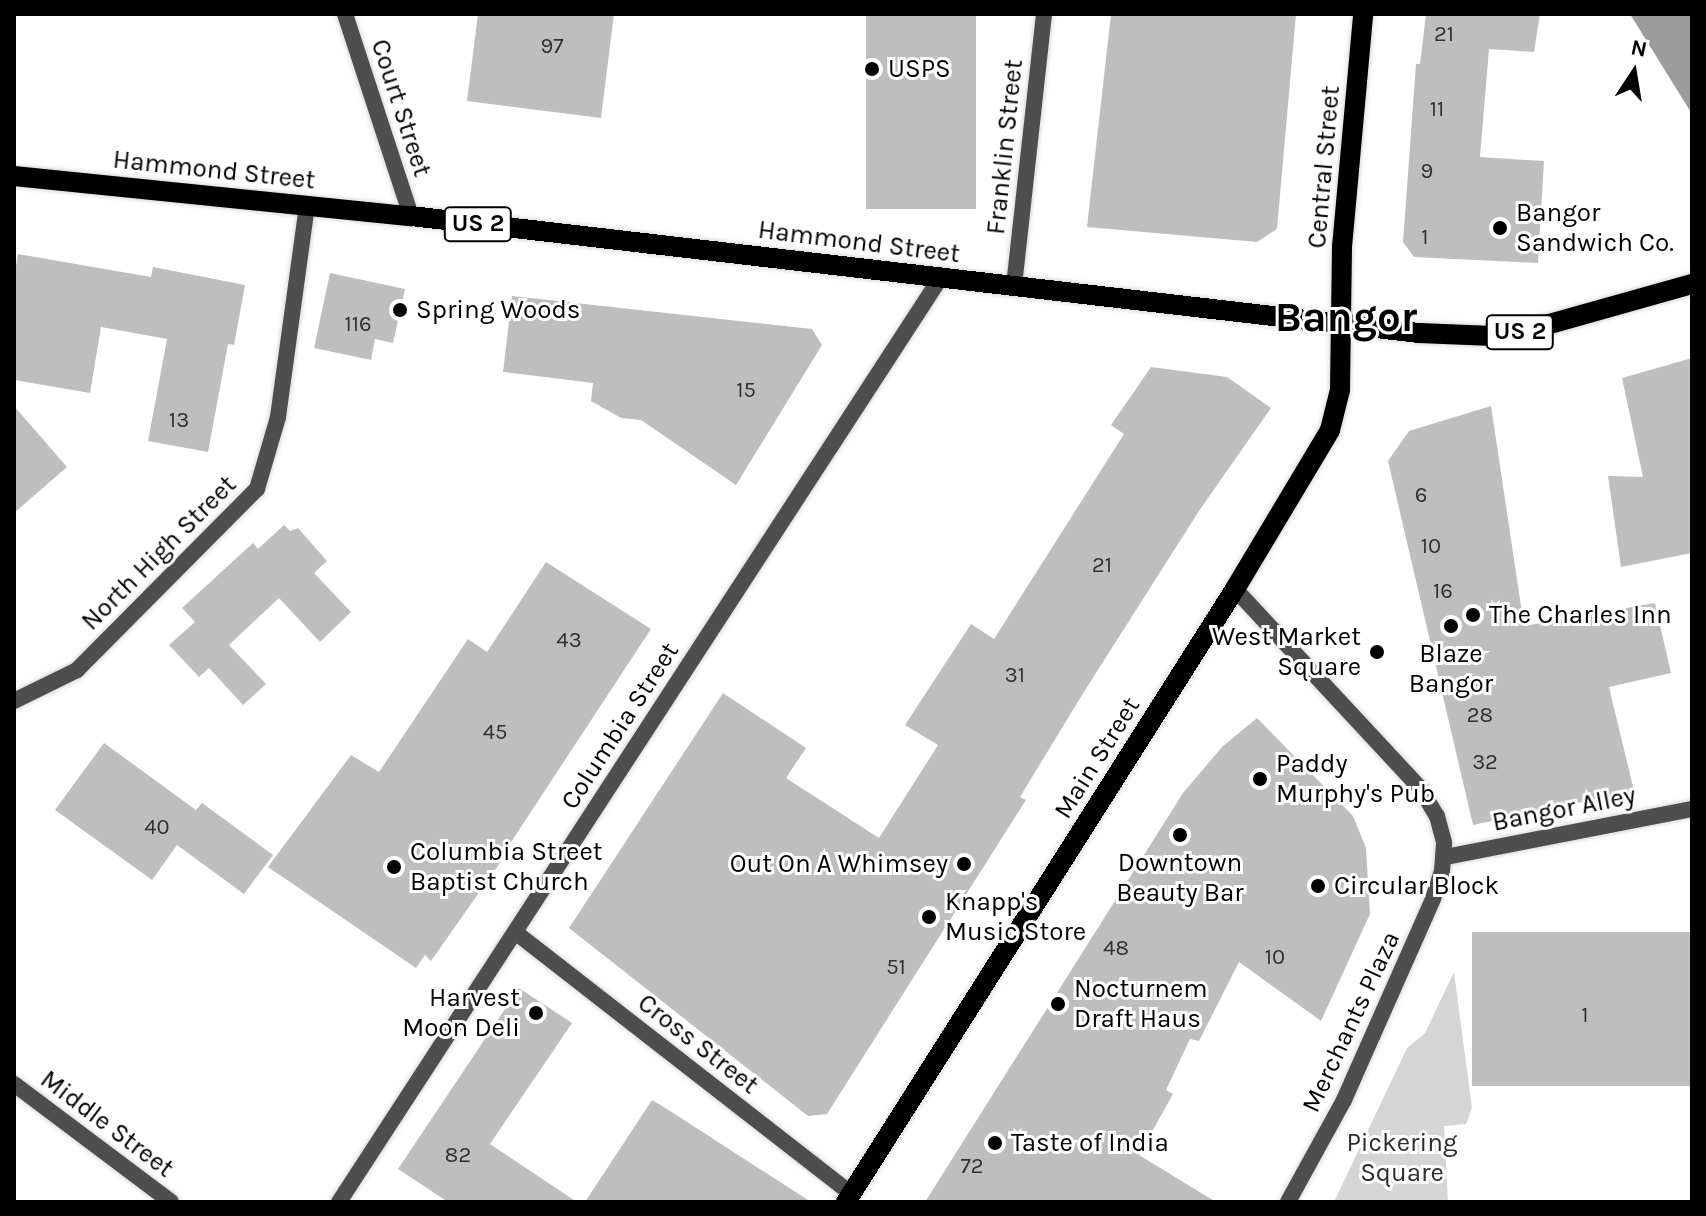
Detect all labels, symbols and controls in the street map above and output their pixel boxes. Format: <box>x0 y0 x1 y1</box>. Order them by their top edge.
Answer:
house number: 21 <box>1434 22 1454 48</box>
north arrow <box>1594 32 1674 112</box>
house number: 97 <box>540 34 564 60</box>
text: N <box>1629 34 1649 63</box>
street label: Court Street <box>364 35 438 181</box>
place label: USPS <box>888 53 951 85</box>
street label: Franklin Street <box>980 58 1030 236</box>
marker: USPS <box>863 60 881 78</box>
street label: Central Street <box>1301 84 1347 250</box>
house number: 11 <box>1430 97 1444 123</box>
street label: Hammond Street <box>111 144 317 196</box>
house number: 9 <box>1421 159 1433 185</box>
place label: Bangor Sandwich Co. <box>1516 197 1674 258</box>
road number: US 2 <box>442 204 514 244</box>
street label: Hammond Street <box>756 214 962 270</box>
marker: Bangor Sandwich Co. <box>1491 219 1509 237</box>
house number: 1 <box>1421 225 1429 251</box>
district label: Bangor <box>1275 292 1417 342</box>
place label: Spring Woods <box>416 294 581 326</box>
marker: Spring Woods <box>391 301 409 319</box>
house number: 116 <box>344 312 372 338</box>
road number: US 2 <box>1484 312 1556 352</box>
house number: 15 <box>736 378 756 404</box>
house number: 13 <box>169 408 189 434</box>
street label: North High Street <box>75 469 243 637</box>
house number: 6 <box>1415 483 1427 509</box>
house number: 10 <box>1421 534 1441 560</box>
house number: 21 <box>1092 553 1112 579</box>
house number: 16 <box>1433 579 1453 605</box>
place label: The Charles Inn <box>1489 599 1672 631</box>
marker: The Charles Inn <box>1464 606 1482 624</box>
marker: Blaze Bangor <box>1442 617 1460 635</box>
place label: West Market Square <box>1212 621 1361 682</box>
house number: 43 <box>556 628 582 654</box>
street label: Columbia Street <box>554 637 686 815</box>
place label: Blaze Bangor <box>1409 638 1493 700</box>
marker: West Market Square <box>1368 643 1386 661</box>
house number: 31 <box>1005 663 1025 689</box>
street label: Main Street <box>1047 692 1147 824</box>
house number: 28 <box>1467 703 1493 729</box>
house number: 45 <box>483 720 507 746</box>
place label: Paddy Murphy's Pub <box>1276 748 1435 810</box>
house number: 32 <box>1472 750 1498 776</box>
marker: Paddy Murphy's Pub <box>1251 770 1269 788</box>
street label: Bangor Alley <box>1490 780 1638 838</box>
house number: 40 <box>144 815 170 841</box>
marker: Downtown Beauty Bar <box>1171 826 1189 844</box>
place label: Columbia Street Baptist Church <box>410 836 603 898</box>
place label: Downtown Beauty Bar <box>1116 847 1244 908</box>
place label: Out On A Whimsey <box>730 848 948 880</box>
marker: Out On A Whimsey <box>955 855 973 873</box>
marker: Columbia Street Baptist Church <box>385 858 403 876</box>
place label: Circular Block <box>1334 870 1499 902</box>
marker: Circular Block <box>1309 877 1327 895</box>
place label: Knapp's Music Store <box>945 886 1086 948</box>
marker: Knapp's Music Store <box>920 908 938 926</box>
street label: Merchants Plaza <box>1295 927 1407 1117</box>
house number: 48 <box>1103 936 1129 962</box>
house number: 10 <box>1265 945 1285 971</box>
house number: 51 <box>886 955 906 981</box>
place label: Nocturnem Draft Haus <box>1074 973 1208 1034</box>
place label: Harvest Moon Deli <box>402 982 520 1044</box>
street label: Cross Street <box>631 987 765 1101</box>
marker: Nocturnem Draft Haus <box>1049 995 1067 1013</box>
house number: 1 <box>1581 1003 1589 1029</box>
marker: Harvest Moon Deli <box>527 1004 545 1022</box>
street label: Middle Street <box>34 1064 180 1184</box>
place label: Taste of India <box>1011 1127 1169 1159</box>
park label: Pickering Square <box>1346 1127 1458 1188</box>
marker: Taste of India <box>986 1134 1004 1152</box>
house number: 82 <box>445 1143 471 1169</box>
house number: 72 <box>960 1154 984 1180</box>

